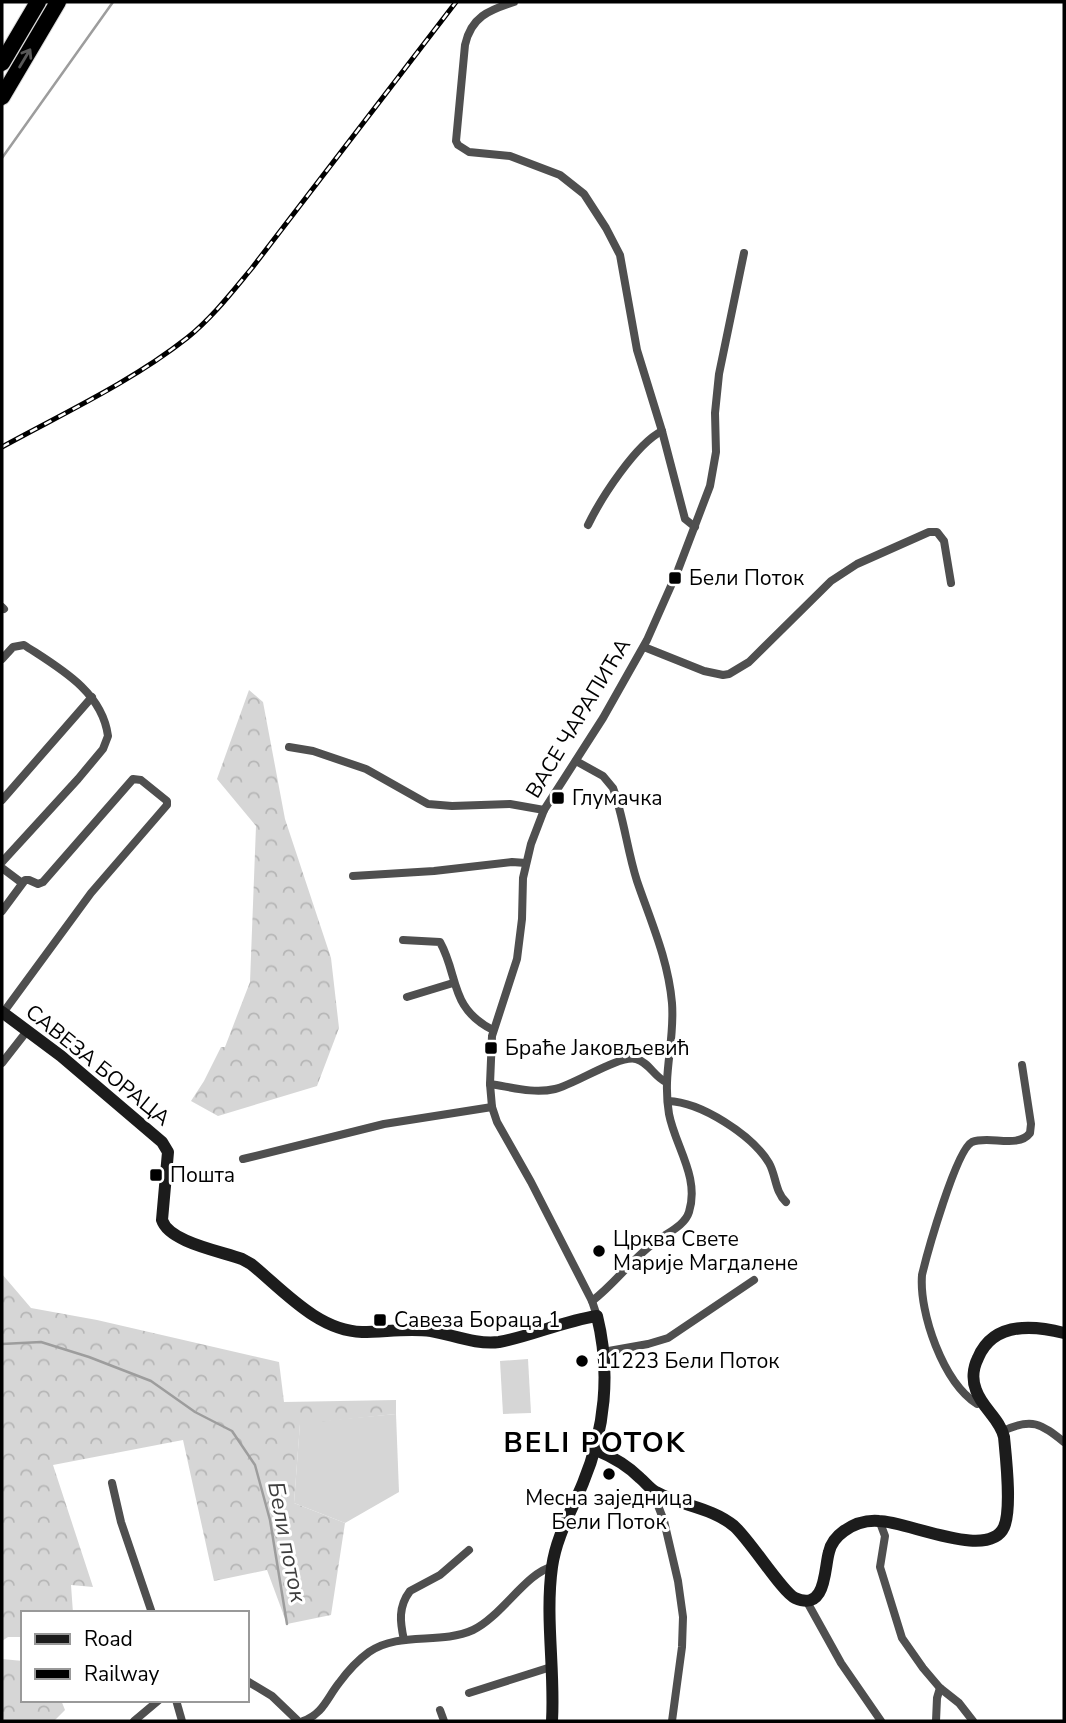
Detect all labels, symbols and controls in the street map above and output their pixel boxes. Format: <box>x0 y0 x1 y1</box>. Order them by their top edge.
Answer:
one-way arrow <box>18 48 32 68</box>
place label: Бели Поток <box>689 564 805 592</box>
marker: Бели Поток <box>667 570 683 586</box>
street label: ВАСЕ ЧАРАПИЋА <box>519 633 637 803</box>
place label: Глумачка <box>572 784 663 812</box>
marker: Глумачка <box>550 790 566 806</box>
street label: САВЕЗА БОРАЦА <box>20 998 176 1132</box>
place label: Браће Јаковљевић <box>505 1034 690 1062</box>
marker: Браће Јаковљевић <box>483 1040 499 1056</box>
place label: Пошта <box>170 1161 235 1189</box>
marker: Пошта <box>148 1167 164 1183</box>
place label: Црква Свете Марије Магдалене <box>613 1225 798 1277</box>
marker: Црква Свете Марије Магдалене <box>591 1243 607 1259</box>
place label: Савеза Бораца 1 <box>394 1306 561 1334</box>
marker: Савеза Бораца 1 <box>372 1312 388 1328</box>
place label: 11223 Бели Поток <box>596 1347 780 1375</box>
marker: 11223 Бели Поток <box>574 1353 590 1369</box>
district label: BELI POTOK <box>504 1424 686 1462</box>
marker: Месна заједница Бели Поток <box>601 1466 617 1482</box>
water label: Бели поток <box>260 1479 314 1606</box>
place label: Месна заједница Бели Поток <box>525 1484 693 1536</box>
legend <box>21 1611 248 1702</box>
text: Road <box>84 1625 133 1653</box>
text: Railway <box>84 1660 159 1688</box>

